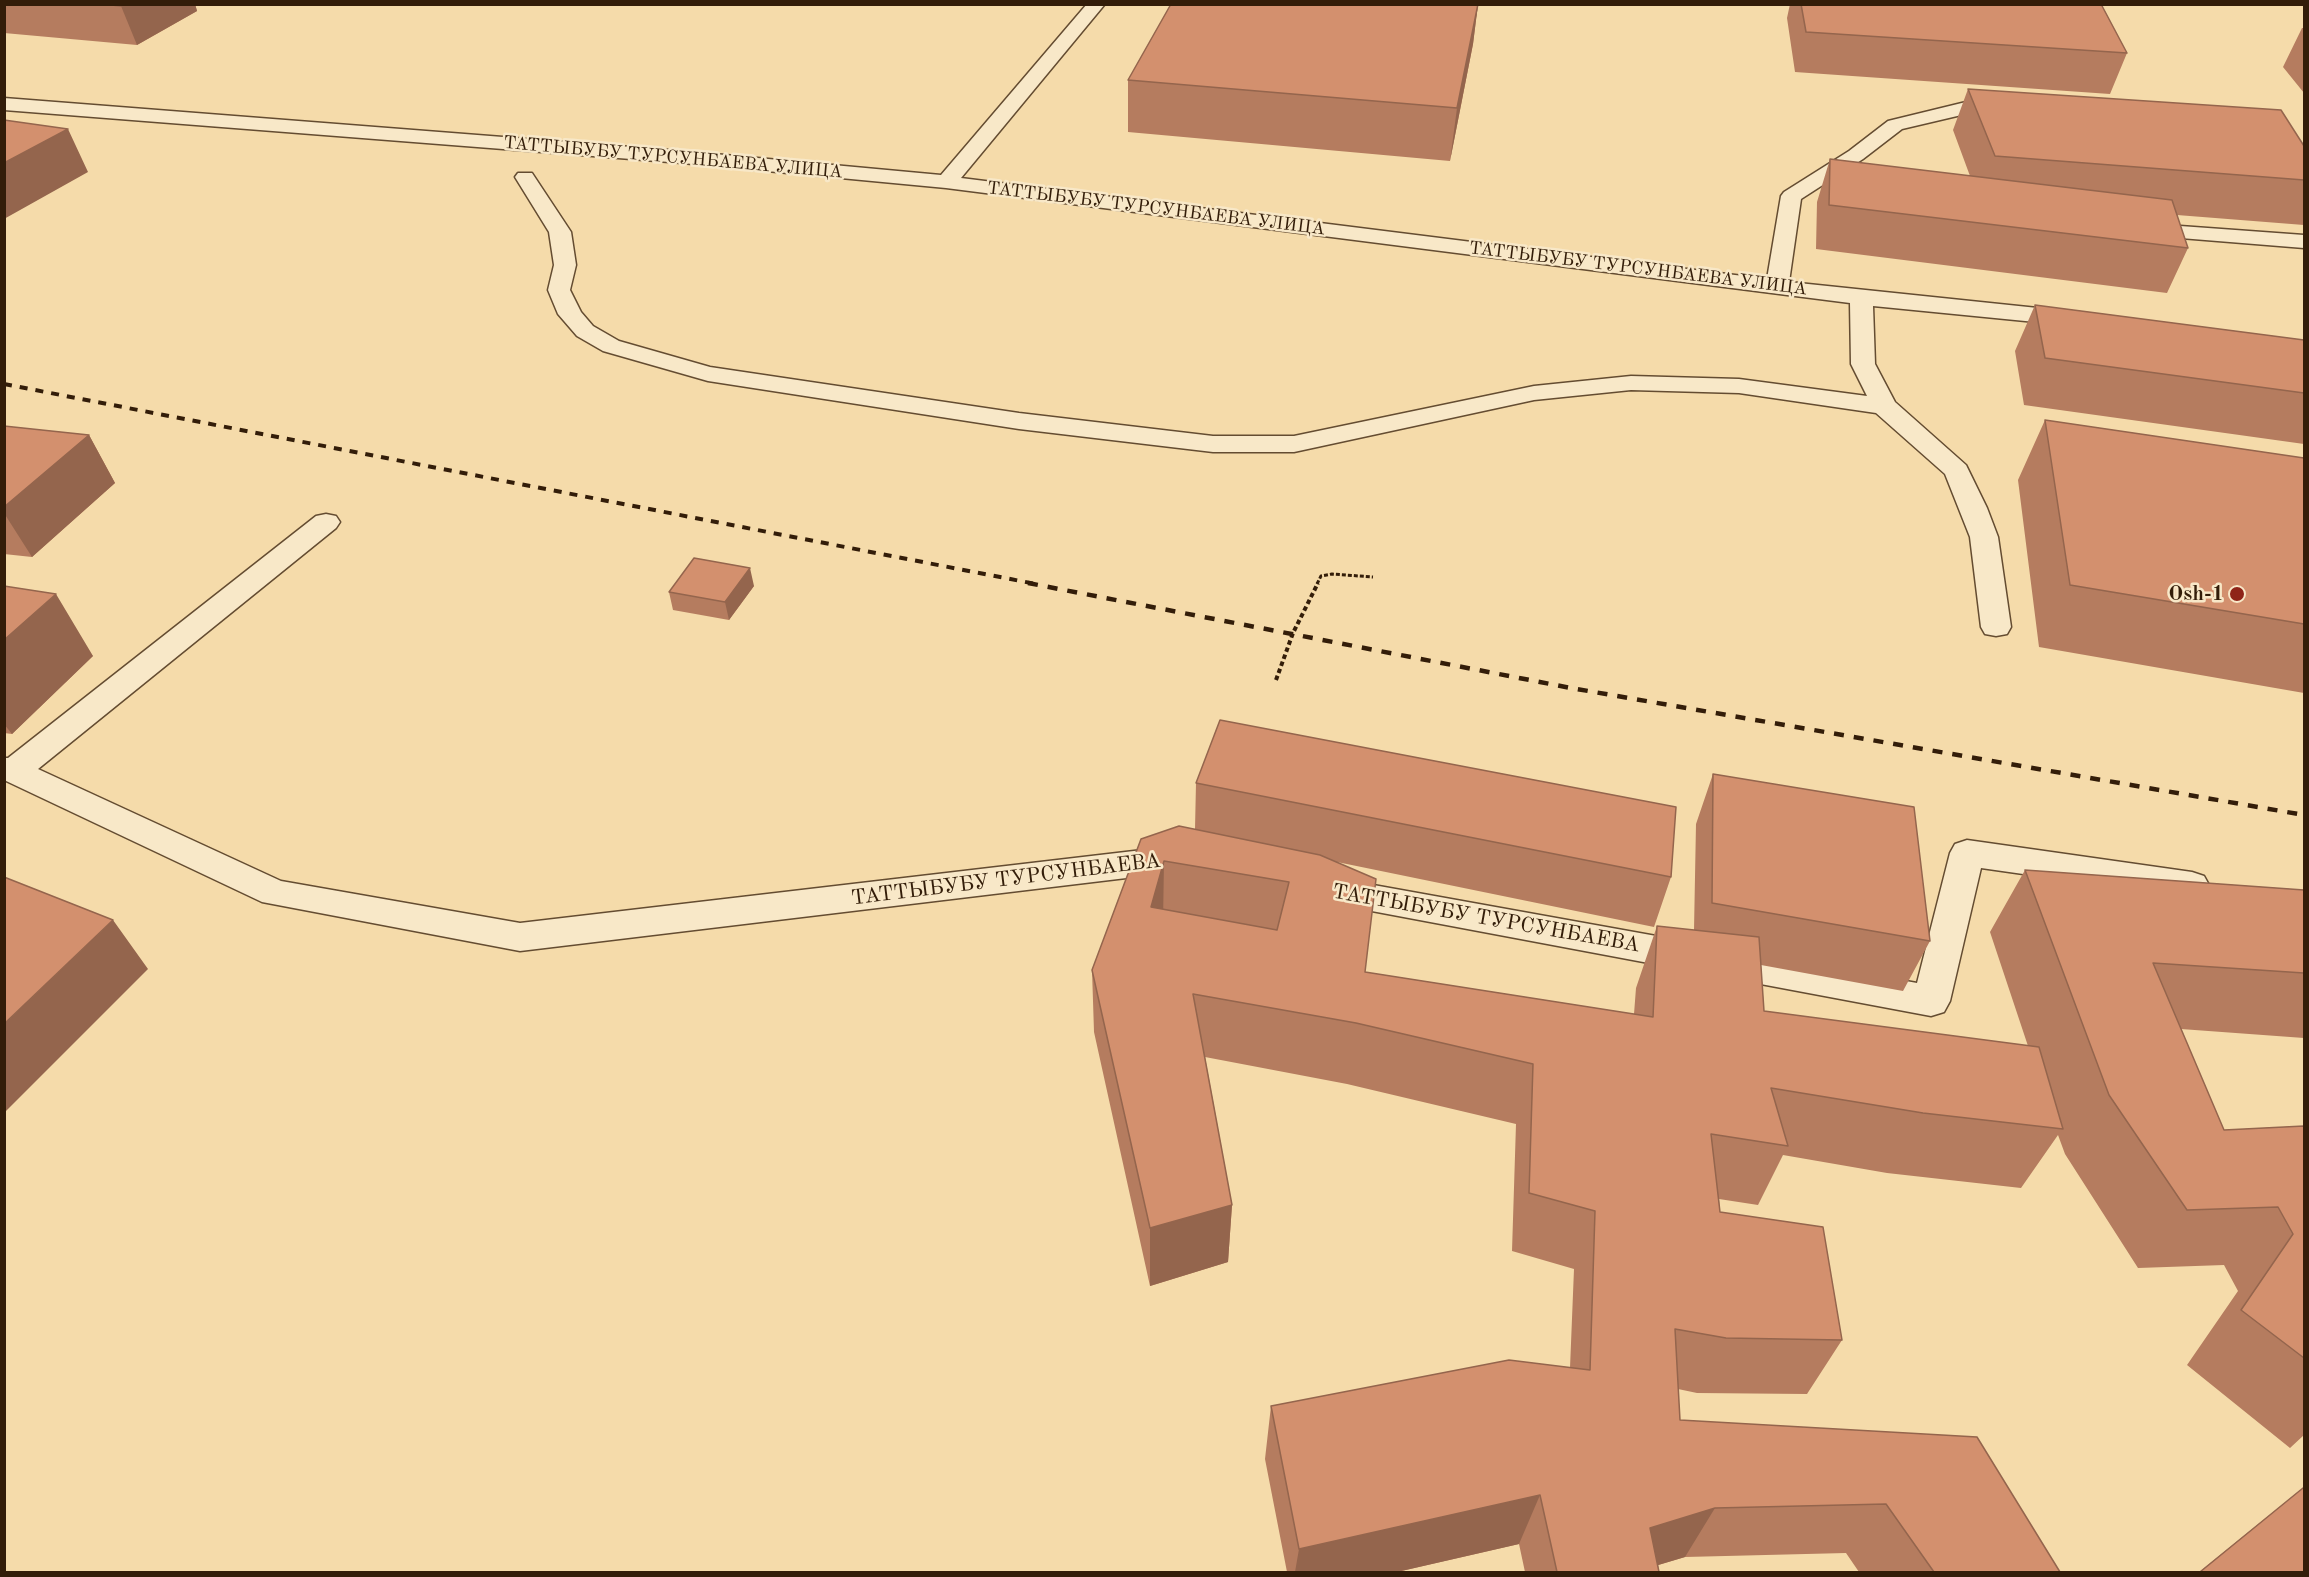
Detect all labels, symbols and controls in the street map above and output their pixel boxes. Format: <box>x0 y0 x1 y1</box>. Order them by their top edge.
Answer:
street label: ТАТТЫБУБУ ТУРСУНБАЕВА УЛИЦА <box>502 132 844 184</box>
street label: ТАТТЫБУБУ ТУРСУНБАЕВА УЛИЦА <box>986 178 1326 240</box>
street label: ТАТТЫБУБУ ТУРСУНБАЕВА УЛИЦА <box>1468 238 1808 300</box>
place label: Osh-1 <box>2168 581 2224 607</box>
marker: Osh-1 <box>2228 585 2246 603</box>
street label: ТАТТЫБУБУ ТУРСУНБАЕВА <box>850 849 1162 911</box>
street label: ТАТТЫБУБУ ТУРСУНБАЕВА <box>1330 880 1642 958</box>

